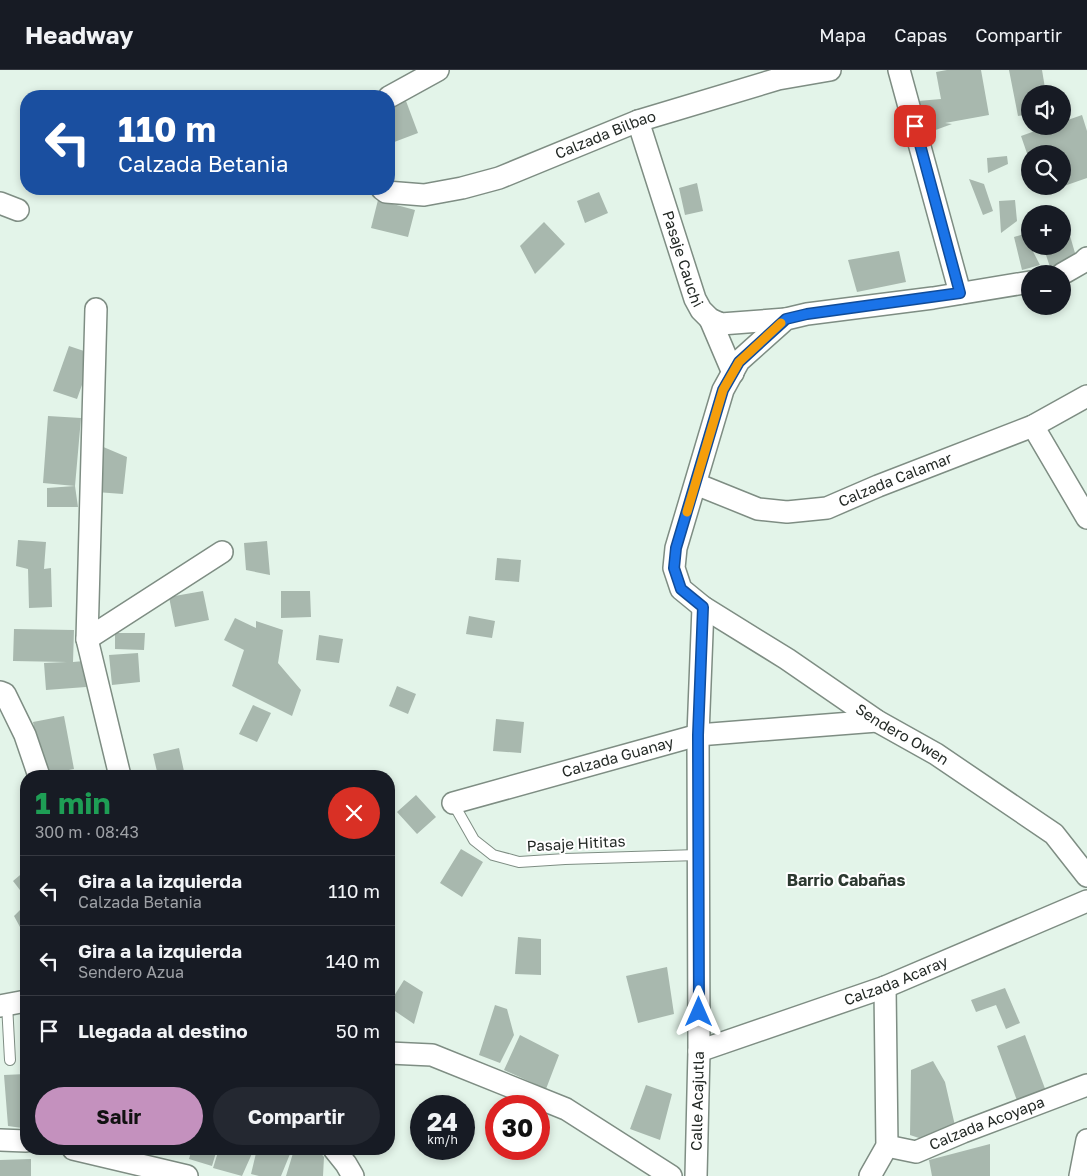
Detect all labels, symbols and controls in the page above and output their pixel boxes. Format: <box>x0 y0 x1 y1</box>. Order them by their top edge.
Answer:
text: Headway <box>25 20 133 49</box>
text: Mapa <box>819 24 866 46</box>
text: Capas <box>894 24 947 46</box>
text: Compartir <box>975 24 1062 46</box>
map controls <box>1021 85 1071 315</box>
button: sound <box>1021 85 1071 135</box>
pin <box>894 105 936 147</box>
street label: Calzada Bilbao <box>552 106 658 162</box>
text: 110 m <box>118 108 216 150</box>
icon: left <box>35 110 100 175</box>
icon: arrive <box>901 112 929 140</box>
button: search <box>1021 145 1071 195</box>
text: Calzada Betania <box>118 150 288 177</box>
button: + <box>1021 205 1071 255</box>
street label: Pasaje Cauchi <box>659 208 708 310</box>
button: − <box>1021 265 1071 315</box>
street label: Calzada Calamar <box>835 448 954 510</box>
street label: Sendero Owen <box>853 699 953 768</box>
street label: Calzada Guanay <box>560 732 676 780</box>
text: 1 min <box>35 785 111 821</box>
button: close <box>328 787 380 839</box>
text: 300 m · 08:43 <box>35 822 139 842</box>
street label: Pasaje Hititas <box>526 831 626 855</box>
text: Gira a la izquierda <box>78 869 242 892</box>
district label: Barrio Cabañas <box>787 870 905 890</box>
icon: left <box>35 877 63 905</box>
text: 110 m <box>328 879 380 902</box>
text: Calzada Betania <box>78 892 202 912</box>
text: Gira a la izquierda <box>78 939 242 962</box>
icon: left <box>35 947 63 975</box>
text: 140 m <box>326 949 380 972</box>
street label: Calzada Acaray <box>841 951 951 1008</box>
text: Sendero Azua <box>78 962 184 982</box>
position arrow <box>672 985 724 1037</box>
icon: arrive <box>35 1017 63 1045</box>
text: Llegada al destino <box>78 1019 248 1042</box>
text: 50 m <box>336 1019 380 1042</box>
street label: Calle Acajutla <box>687 1051 707 1151</box>
button: Salir <box>35 1087 203 1145</box>
button: Compartir <box>213 1087 380 1145</box>
street label: Calzada Acoyapa <box>926 1092 1047 1153</box>
speed limit sign: 30 <box>485 1095 550 1160</box>
text: 24 <box>427 1106 458 1137</box>
text: km/h <box>427 1132 458 1147</box>

